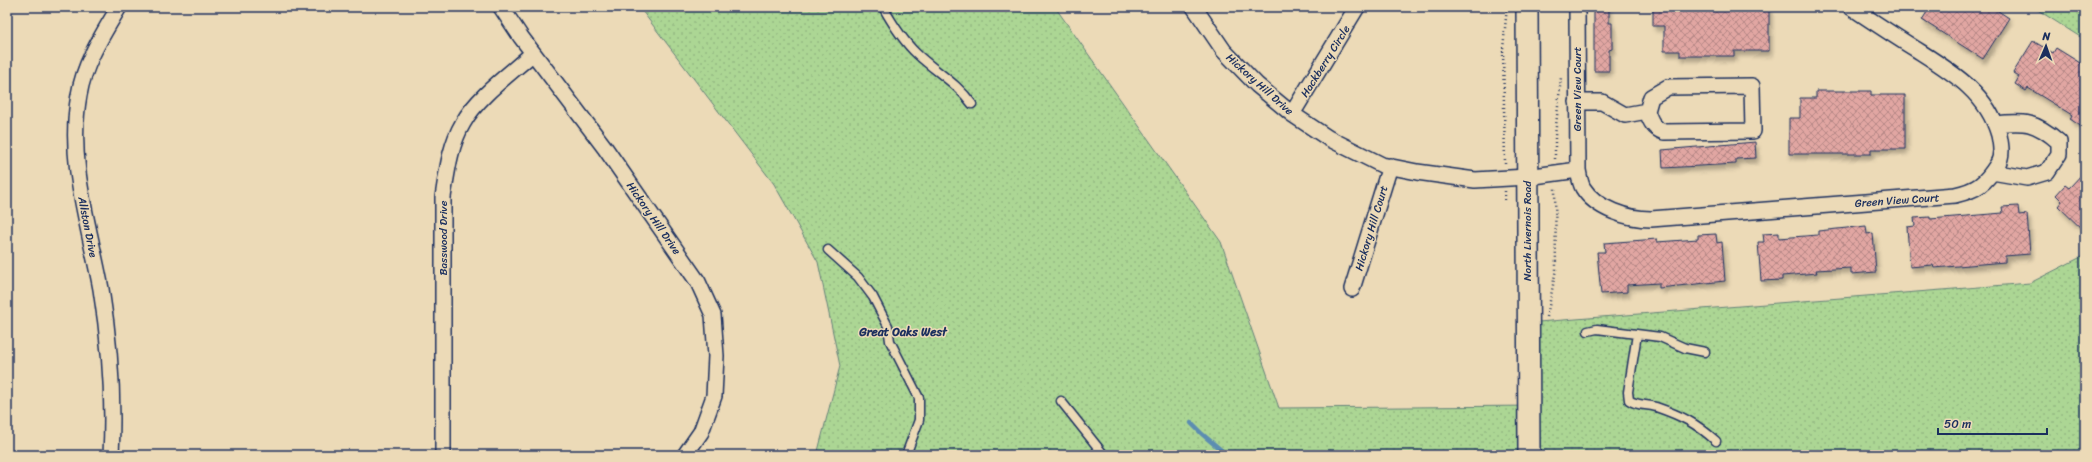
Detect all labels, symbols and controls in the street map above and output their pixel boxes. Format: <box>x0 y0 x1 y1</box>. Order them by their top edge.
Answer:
street label: Hackberry Circle <box>1296 21 1355 101</box>
north arrow <box>2026 26 2066 66</box>
text: N <box>2041 27 2051 46</box>
street label: Green View Court <box>1568 47 1587 131</box>
street label: Hickory Hill Drive <box>1221 49 1298 120</box>
street label: Hickory Hill Drive <box>621 178 686 259</box>
street label: North Livernois Road <box>1518 180 1537 281</box>
street label: Hickory Hill Court <box>1349 183 1394 273</box>
street label: Green View Court <box>1854 188 1940 213</box>
street label: Allston Drive <box>72 194 103 260</box>
street label: Basswood Drive <box>434 200 453 275</box>
district label: Great Oaks West <box>858 321 948 343</box>
scale bar <box>1938 410 2047 436</box>
text: 50 m <box>1944 413 1971 435</box>

